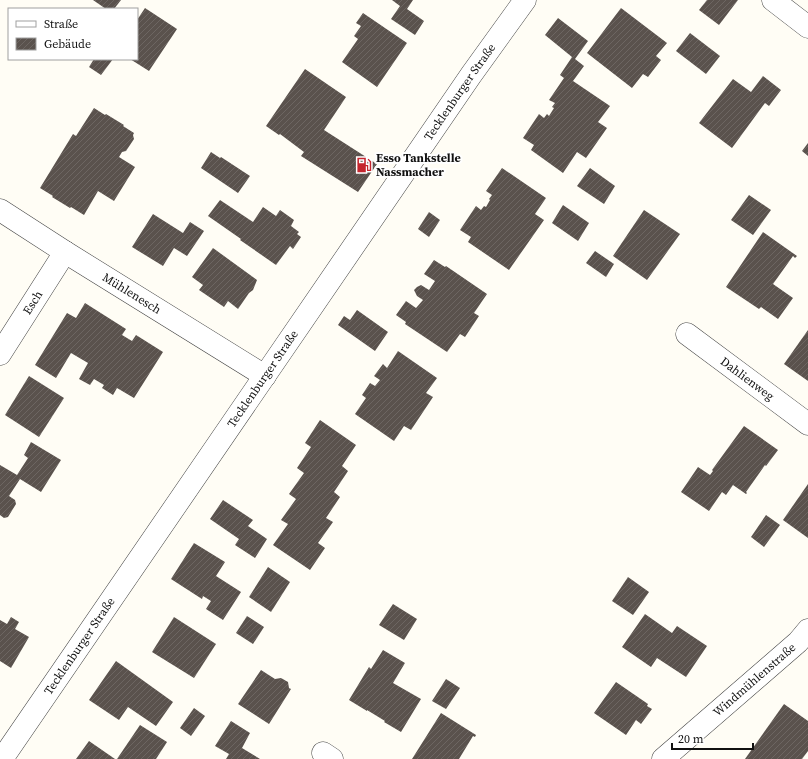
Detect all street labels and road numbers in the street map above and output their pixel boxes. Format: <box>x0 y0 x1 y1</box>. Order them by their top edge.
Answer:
street label: Tecklenburger Straße <box>420 40 499 144</box>
street label: Mühlenesch <box>100 269 164 318</box>
street label: Esch <box>19 288 46 318</box>
street label: Tecklenburger Straße <box>224 327 302 431</box>
street label: Dahlienweg <box>717 353 777 404</box>
street label: Tecklenburger Straße <box>40 594 119 698</box>
street label: Windmühlenstraße <box>710 640 799 720</box>

